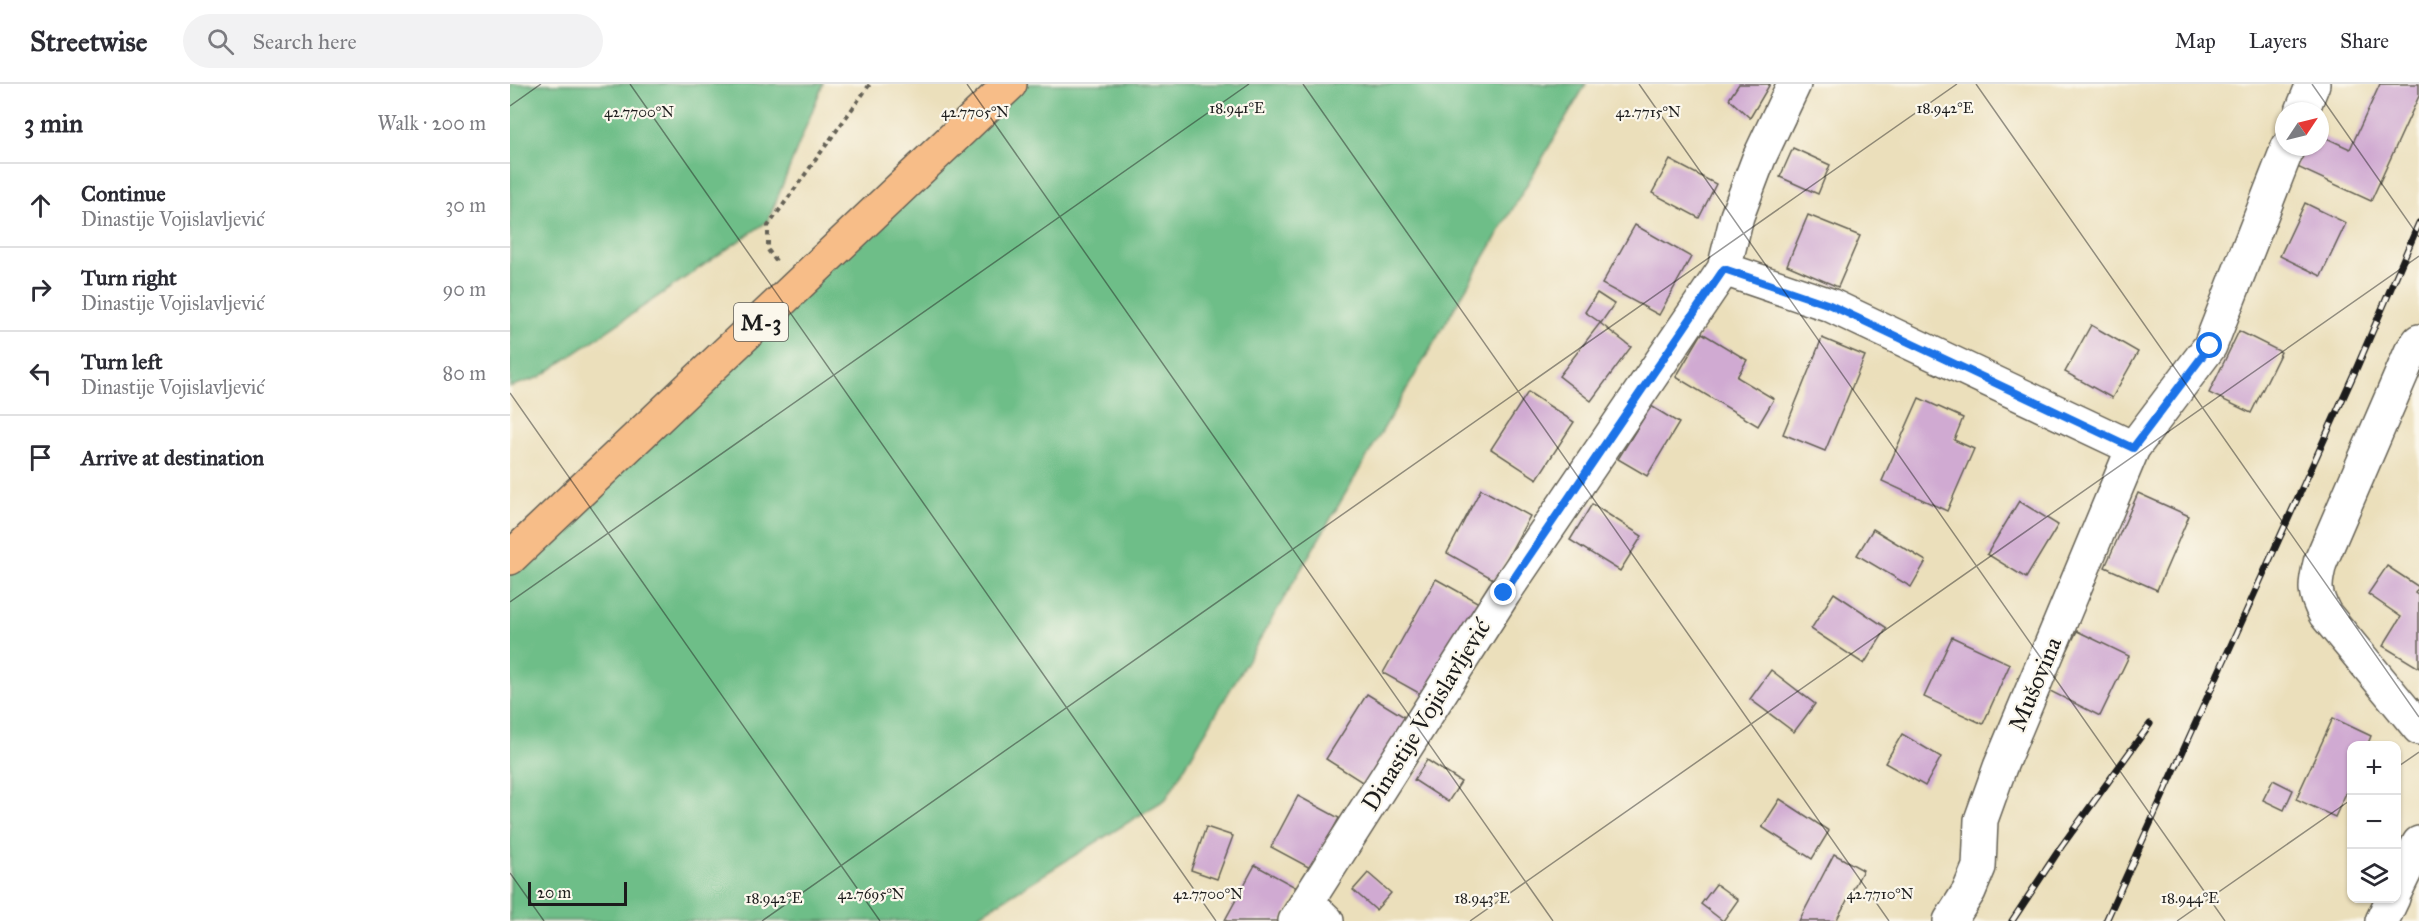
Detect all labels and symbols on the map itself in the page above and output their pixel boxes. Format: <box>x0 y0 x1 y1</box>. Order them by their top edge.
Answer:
text: 18.941°E <box>1209 99 1265 117</box>
text: 18.942°E <box>1916 99 1974 117</box>
north arrow <box>2275 102 2329 156</box>
text: 42.7700°N <box>604 103 674 121</box>
text: 42.7705°N <box>941 103 1009 121</box>
text: 42.7715°N <box>1615 103 1681 121</box>
road number: M-3 <box>734 303 788 341</box>
route start <box>2196 332 2222 358</box>
route end <box>1490 579 1516 605</box>
street label: Dinastije Vojislavljević <box>1355 613 1498 816</box>
street label: Mušovina <box>2002 632 2069 736</box>
scale bar <box>528 879 627 906</box>
text: 42.7695°N <box>837 885 905 903</box>
text: 42.7700°N <box>1173 885 1243 903</box>
text: 42.7710°N <box>1846 885 1914 903</box>
text: 18.942°E <box>745 889 803 907</box>
text: 18.943°E <box>1454 889 1510 907</box>
text: 18.944°E <box>2161 889 2219 907</box>

